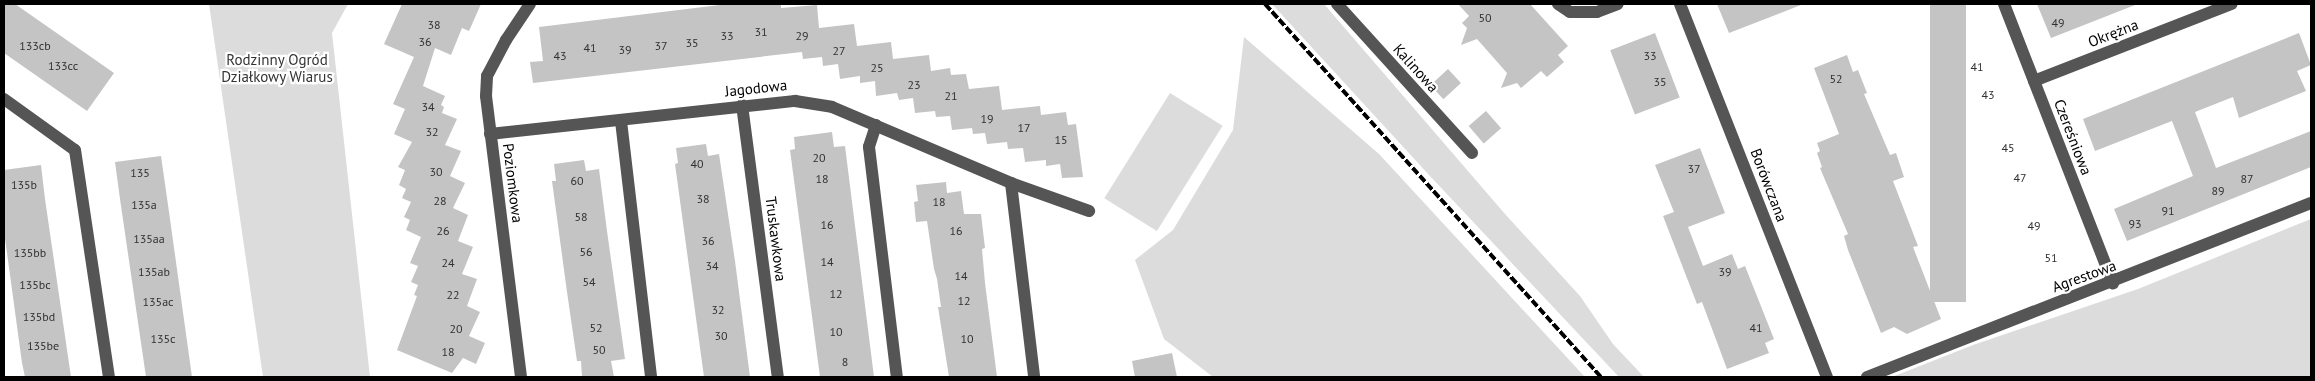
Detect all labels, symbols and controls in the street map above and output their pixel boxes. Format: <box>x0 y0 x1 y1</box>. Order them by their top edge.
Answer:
house number: 50 <box>1478 11 1492 25</box>
street label: Okrężna <box>2085 15 2141 51</box>
house number: 49 <box>2051 16 2065 30</box>
house number: 38 <box>427 18 441 32</box>
house number: 31 <box>754 25 768 39</box>
house number: 33 <box>720 29 734 43</box>
house number: 29 <box>795 29 809 43</box>
house number: 36 <box>418 35 432 49</box>
house number: 35 <box>685 36 699 50</box>
house number: 133cb <box>19 39 51 53</box>
house number: 37 <box>654 39 668 53</box>
street label: Kalinowa <box>1390 40 1442 96</box>
house number: 41 <box>583 41 597 55</box>
house number: 39 <box>618 43 632 57</box>
house number: 27 <box>832 44 846 58</box>
house number: 43 <box>553 49 567 63</box>
house number: 33 <box>1643 49 1657 63</box>
park label: Rodzinny Ogród Działkowy Wiarus <box>221 50 333 85</box>
house number: 133cc <box>48 59 78 73</box>
house number: 41 <box>1970 60 1984 74</box>
house number: 25 <box>870 61 884 75</box>
house number: 52 <box>1829 72 1843 86</box>
house number: 35 <box>1653 75 1667 89</box>
street label: Jagodowa <box>724 76 788 100</box>
house number: 23 <box>907 78 921 92</box>
house number: 43 <box>1981 88 1995 102</box>
house number: 21 <box>944 89 958 103</box>
street label: Czereśniowa <box>2050 96 2096 178</box>
house number: 34 <box>421 100 435 114</box>
house number: 19 <box>980 112 994 126</box>
house number: 17 <box>1017 121 1031 135</box>
house number: 32 <box>425 125 439 139</box>
house number: 15 <box>1054 133 1068 147</box>
house number: 45 <box>2001 141 2015 155</box>
street label: Poziomkowa <box>499 142 527 224</box>
street label: Borówczana <box>1747 146 1791 224</box>
house number: 20 <box>812 151 826 165</box>
house number: 40 <box>690 157 704 171</box>
house number: 37 <box>1687 162 1701 176</box>
house number: 30 <box>429 165 443 179</box>
house number: 135 <box>130 166 150 180</box>
house number: 47 <box>2013 171 2027 185</box>
house number: 18 <box>815 172 829 186</box>
house number: 87 <box>2240 172 2254 186</box>
house number: 60 <box>570 174 584 188</box>
house number: 135b <box>11 178 37 192</box>
house number: 89 <box>2211 184 2225 198</box>
house number: 38 <box>696 192 710 206</box>
house number: 28 <box>433 194 447 208</box>
house number: 18 <box>932 195 946 209</box>
street label: Truskawkowa <box>762 196 790 282</box>
house number: 135a <box>131 198 157 212</box>
house number: 91 <box>2161 204 2175 218</box>
house number: 58 <box>574 210 588 224</box>
house number: 93 <box>2128 217 2142 231</box>
house number: 16 <box>820 218 834 232</box>
house number: 49 <box>2027 219 2041 233</box>
house number: 26 <box>436 224 450 238</box>
house number: 16 <box>949 224 963 238</box>
house number: 135aa <box>133 232 165 246</box>
house number: 36 <box>701 234 715 248</box>
house number: 56 <box>579 245 593 259</box>
house number: 135bb <box>14 246 46 260</box>
house number: 51 <box>2044 251 2058 265</box>
house number: 14 <box>820 255 834 269</box>
house number: 24 <box>441 256 455 270</box>
street label: Agrestowa <box>2049 256 2119 296</box>
house number: 34 <box>705 259 719 273</box>
house number: 135ab <box>138 265 170 279</box>
house number: 39 <box>1718 265 1732 279</box>
house number: 14 <box>954 269 968 283</box>
house number: 54 <box>582 275 596 289</box>
house number: 135bc <box>19 278 51 292</box>
house number: 12 <box>829 287 843 301</box>
house number: 22 <box>446 288 460 302</box>
house number: 12 <box>957 294 971 308</box>
house number: 135ac <box>143 295 173 309</box>
house number: 32 <box>711 303 725 317</box>
house number: 135bd <box>23 310 55 324</box>
house number: 52 <box>589 321 603 335</box>
house number: 41 <box>1749 321 1763 335</box>
house number: 20 <box>449 322 463 336</box>
house number: 10 <box>829 325 843 339</box>
house number: 30 <box>714 329 728 343</box>
house number: 135c <box>150 332 176 346</box>
house number: 10 <box>960 332 974 346</box>
house number: 135be <box>27 339 59 353</box>
house number: 50 <box>592 343 606 357</box>
house number: 18 <box>441 345 455 359</box>
house number: 8 <box>842 355 848 369</box>

